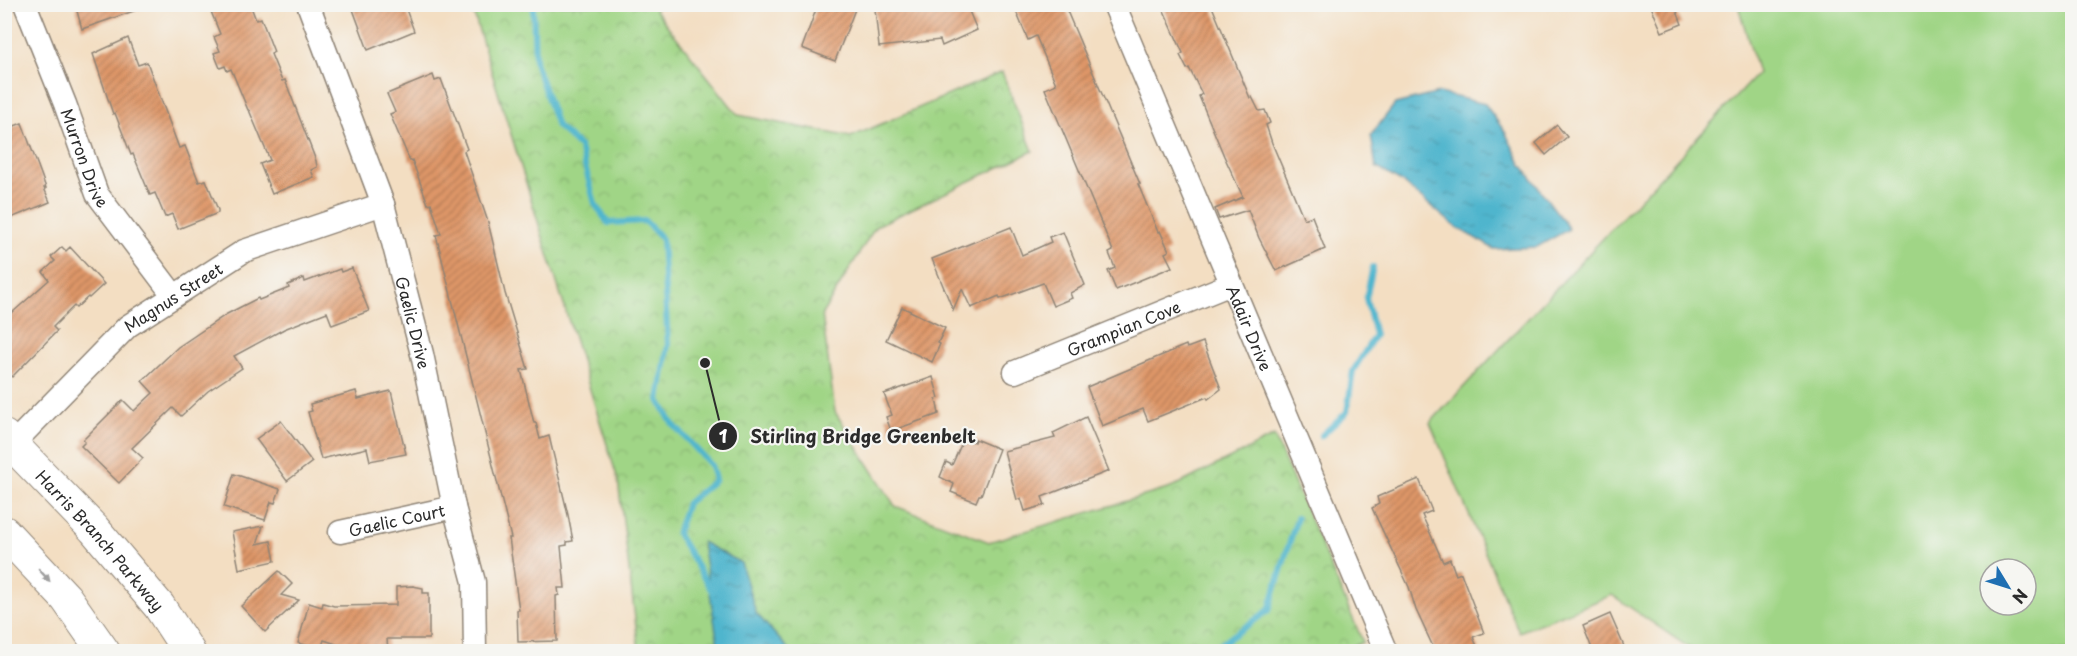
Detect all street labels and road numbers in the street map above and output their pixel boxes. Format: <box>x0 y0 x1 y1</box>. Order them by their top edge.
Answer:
street label: Murron Drive <box>55 105 115 212</box>
street label: Magnus Street <box>119 256 227 338</box>
street label: Gaelic Drive <box>390 274 437 371</box>
street label: Adair Drive <box>1221 281 1279 374</box>
street label: Grampian Cove <box>1063 294 1184 362</box>
street label: Harris Branch Parkway <box>31 464 170 616</box>
street label: Gaelic Court <box>346 497 448 542</box>

